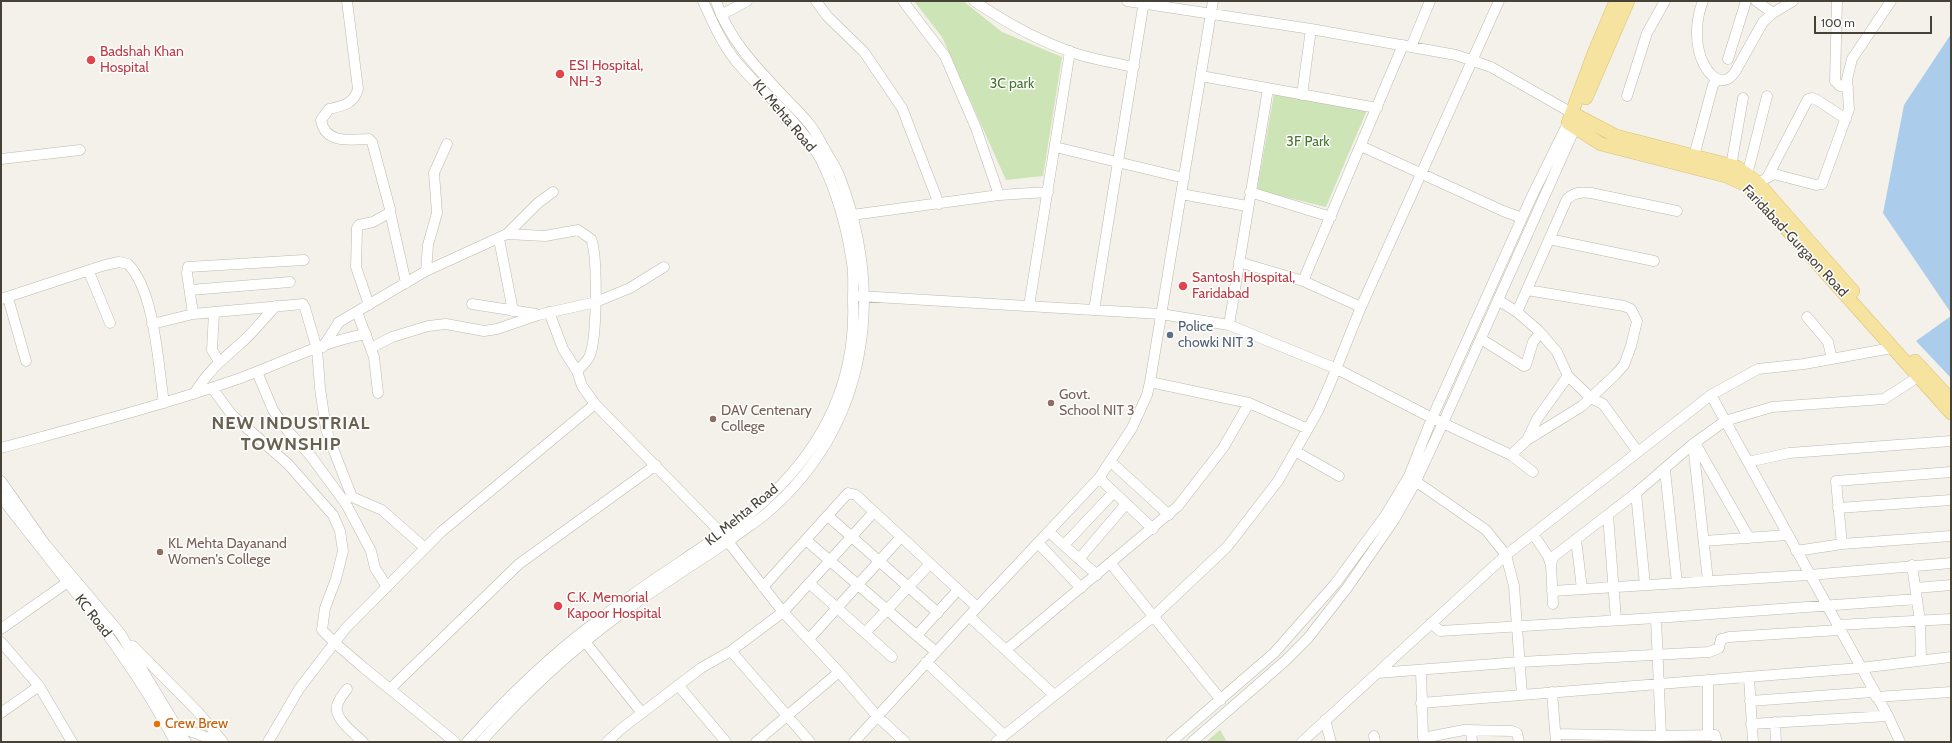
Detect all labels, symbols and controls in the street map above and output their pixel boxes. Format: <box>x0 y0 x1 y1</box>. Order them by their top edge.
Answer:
scale bar <box>1816 8 1934 34</box>
text: 100 m <box>1821 15 1855 30</box>
place label: Badshah Khan Hospital <box>100 44 184 76</box>
marker: Badshah Khan Hospital <box>85 54 97 66</box>
place label: ESI Hospital, NH-3 <box>569 58 643 90</box>
marker: ESI Hospital, NH-3 <box>554 68 566 80</box>
park label: 3C park <box>990 76 1034 92</box>
street label: KL Mehta Road <box>749 77 819 155</box>
park label: 3F Park <box>1286 134 1330 150</box>
street label: Faridabad-Gurgaon Road <box>1739 182 1851 300</box>
place label: Santosh Hospital, Faridabad <box>1192 270 1295 302</box>
marker: Santosh Hospital, Faridabad <box>1177 280 1189 292</box>
place label: Police chowki NIT 3 <box>1178 319 1254 352</box>
marker: Police chowki NIT 3 <box>1165 330 1175 340</box>
place label: Govt. School NIT 3 <box>1059 387 1135 420</box>
marker: Govt. School NIT 3 <box>1046 398 1056 408</box>
place label: DAV Centenary College <box>721 403 812 436</box>
district label: NEW INDUSTRIAL TOWNSHIP <box>211 413 371 456</box>
marker: DAV Centenary College <box>708 414 718 424</box>
street label: KL Mehta Road <box>702 481 782 549</box>
place label: KL Mehta Dayanand Women's College <box>168 536 287 568</box>
marker: KL Mehta Dayanand Women's College <box>155 547 165 557</box>
place label: C.K. Memorial Kapoor Hospital <box>567 590 661 622</box>
street label: KC Road <box>71 591 115 641</box>
marker: C.K. Memorial Kapoor Hospital <box>552 600 564 612</box>
place label: Crew Brew <box>165 716 228 732</box>
marker: Crew Brew <box>152 719 162 729</box>

